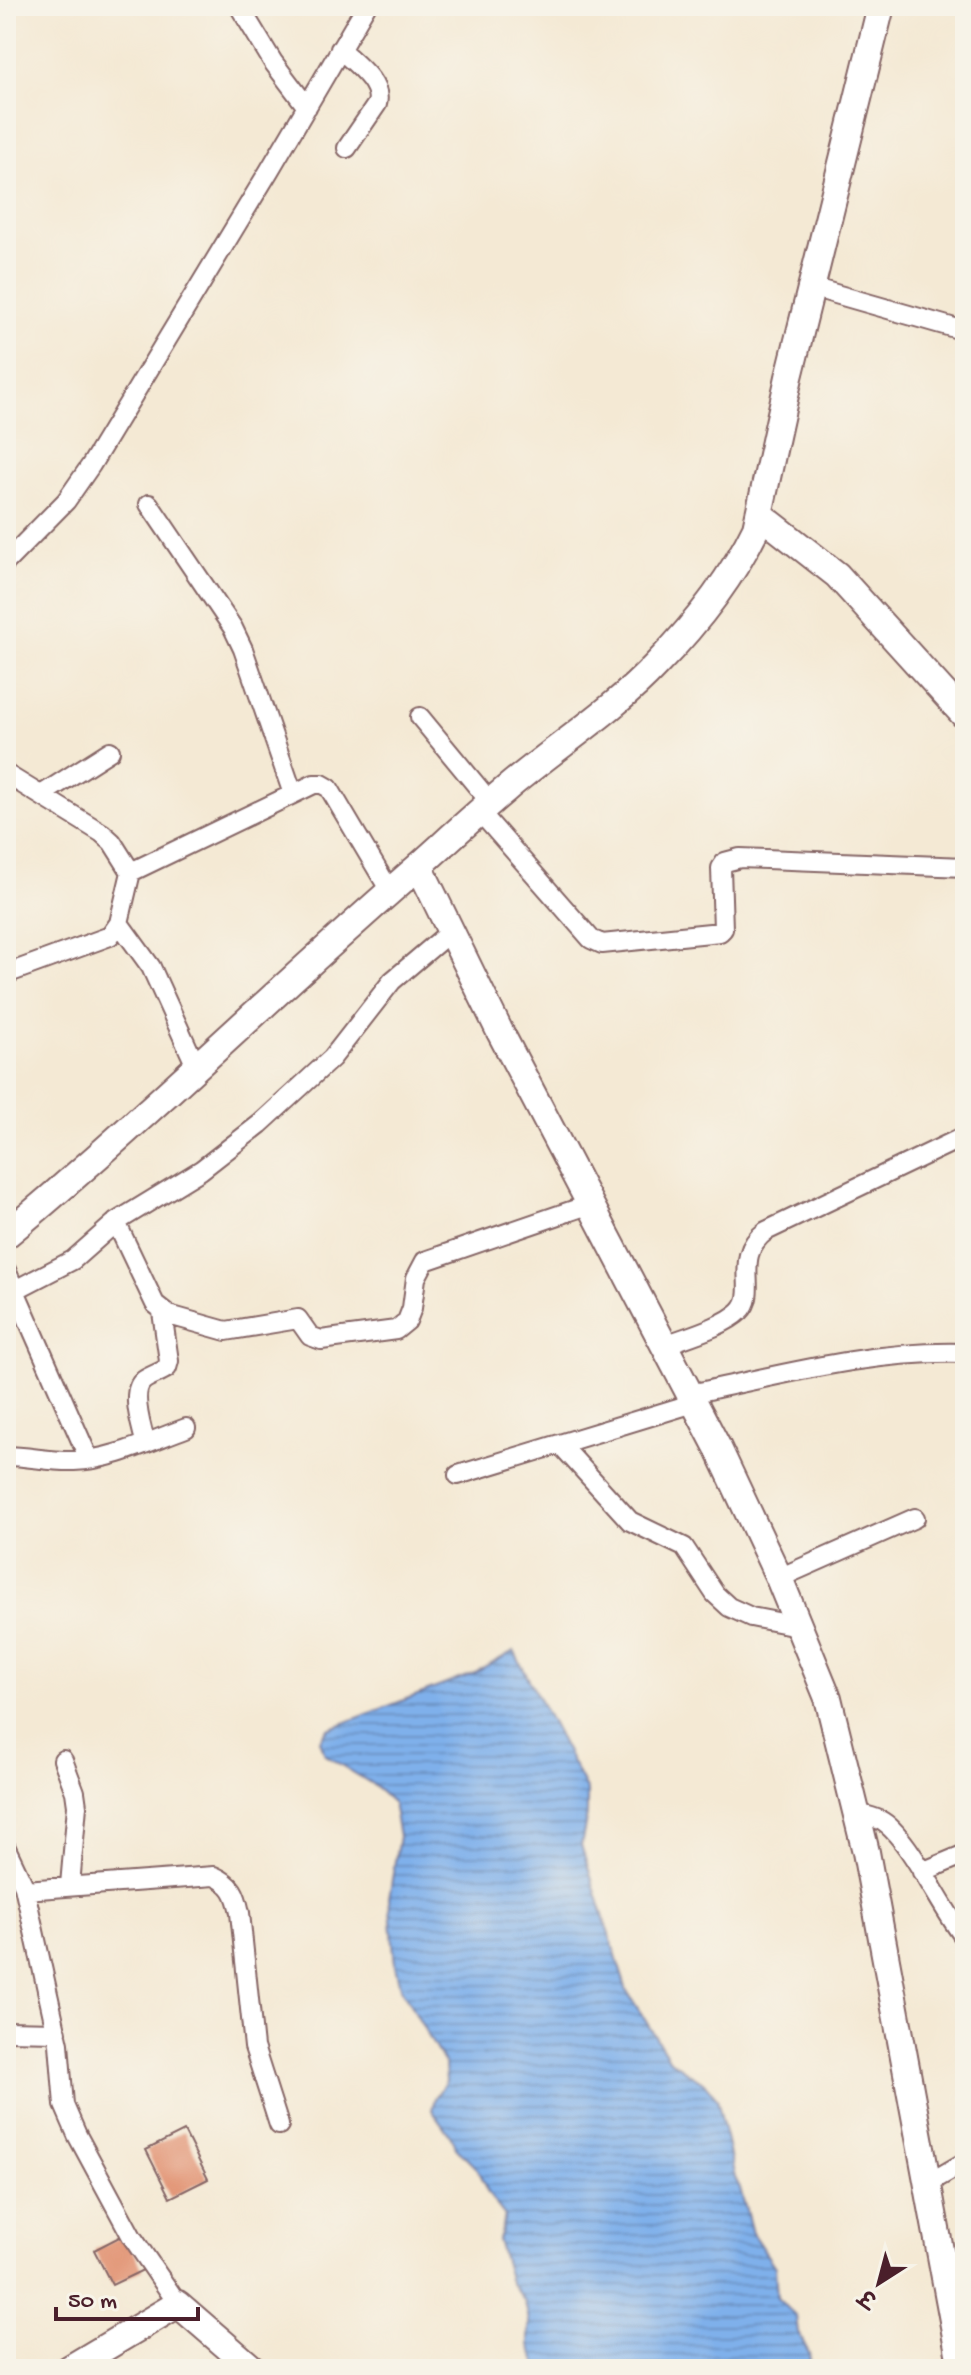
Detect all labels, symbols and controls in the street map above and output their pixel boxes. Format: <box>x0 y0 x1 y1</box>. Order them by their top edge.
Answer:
north arrow <box>839 2243 919 2323</box>
scale bar <box>56 2271 198 2321</box>
text: उ <box>854 2280 885 2312</box>
text: 50 m <box>68 2288 117 2317</box>

